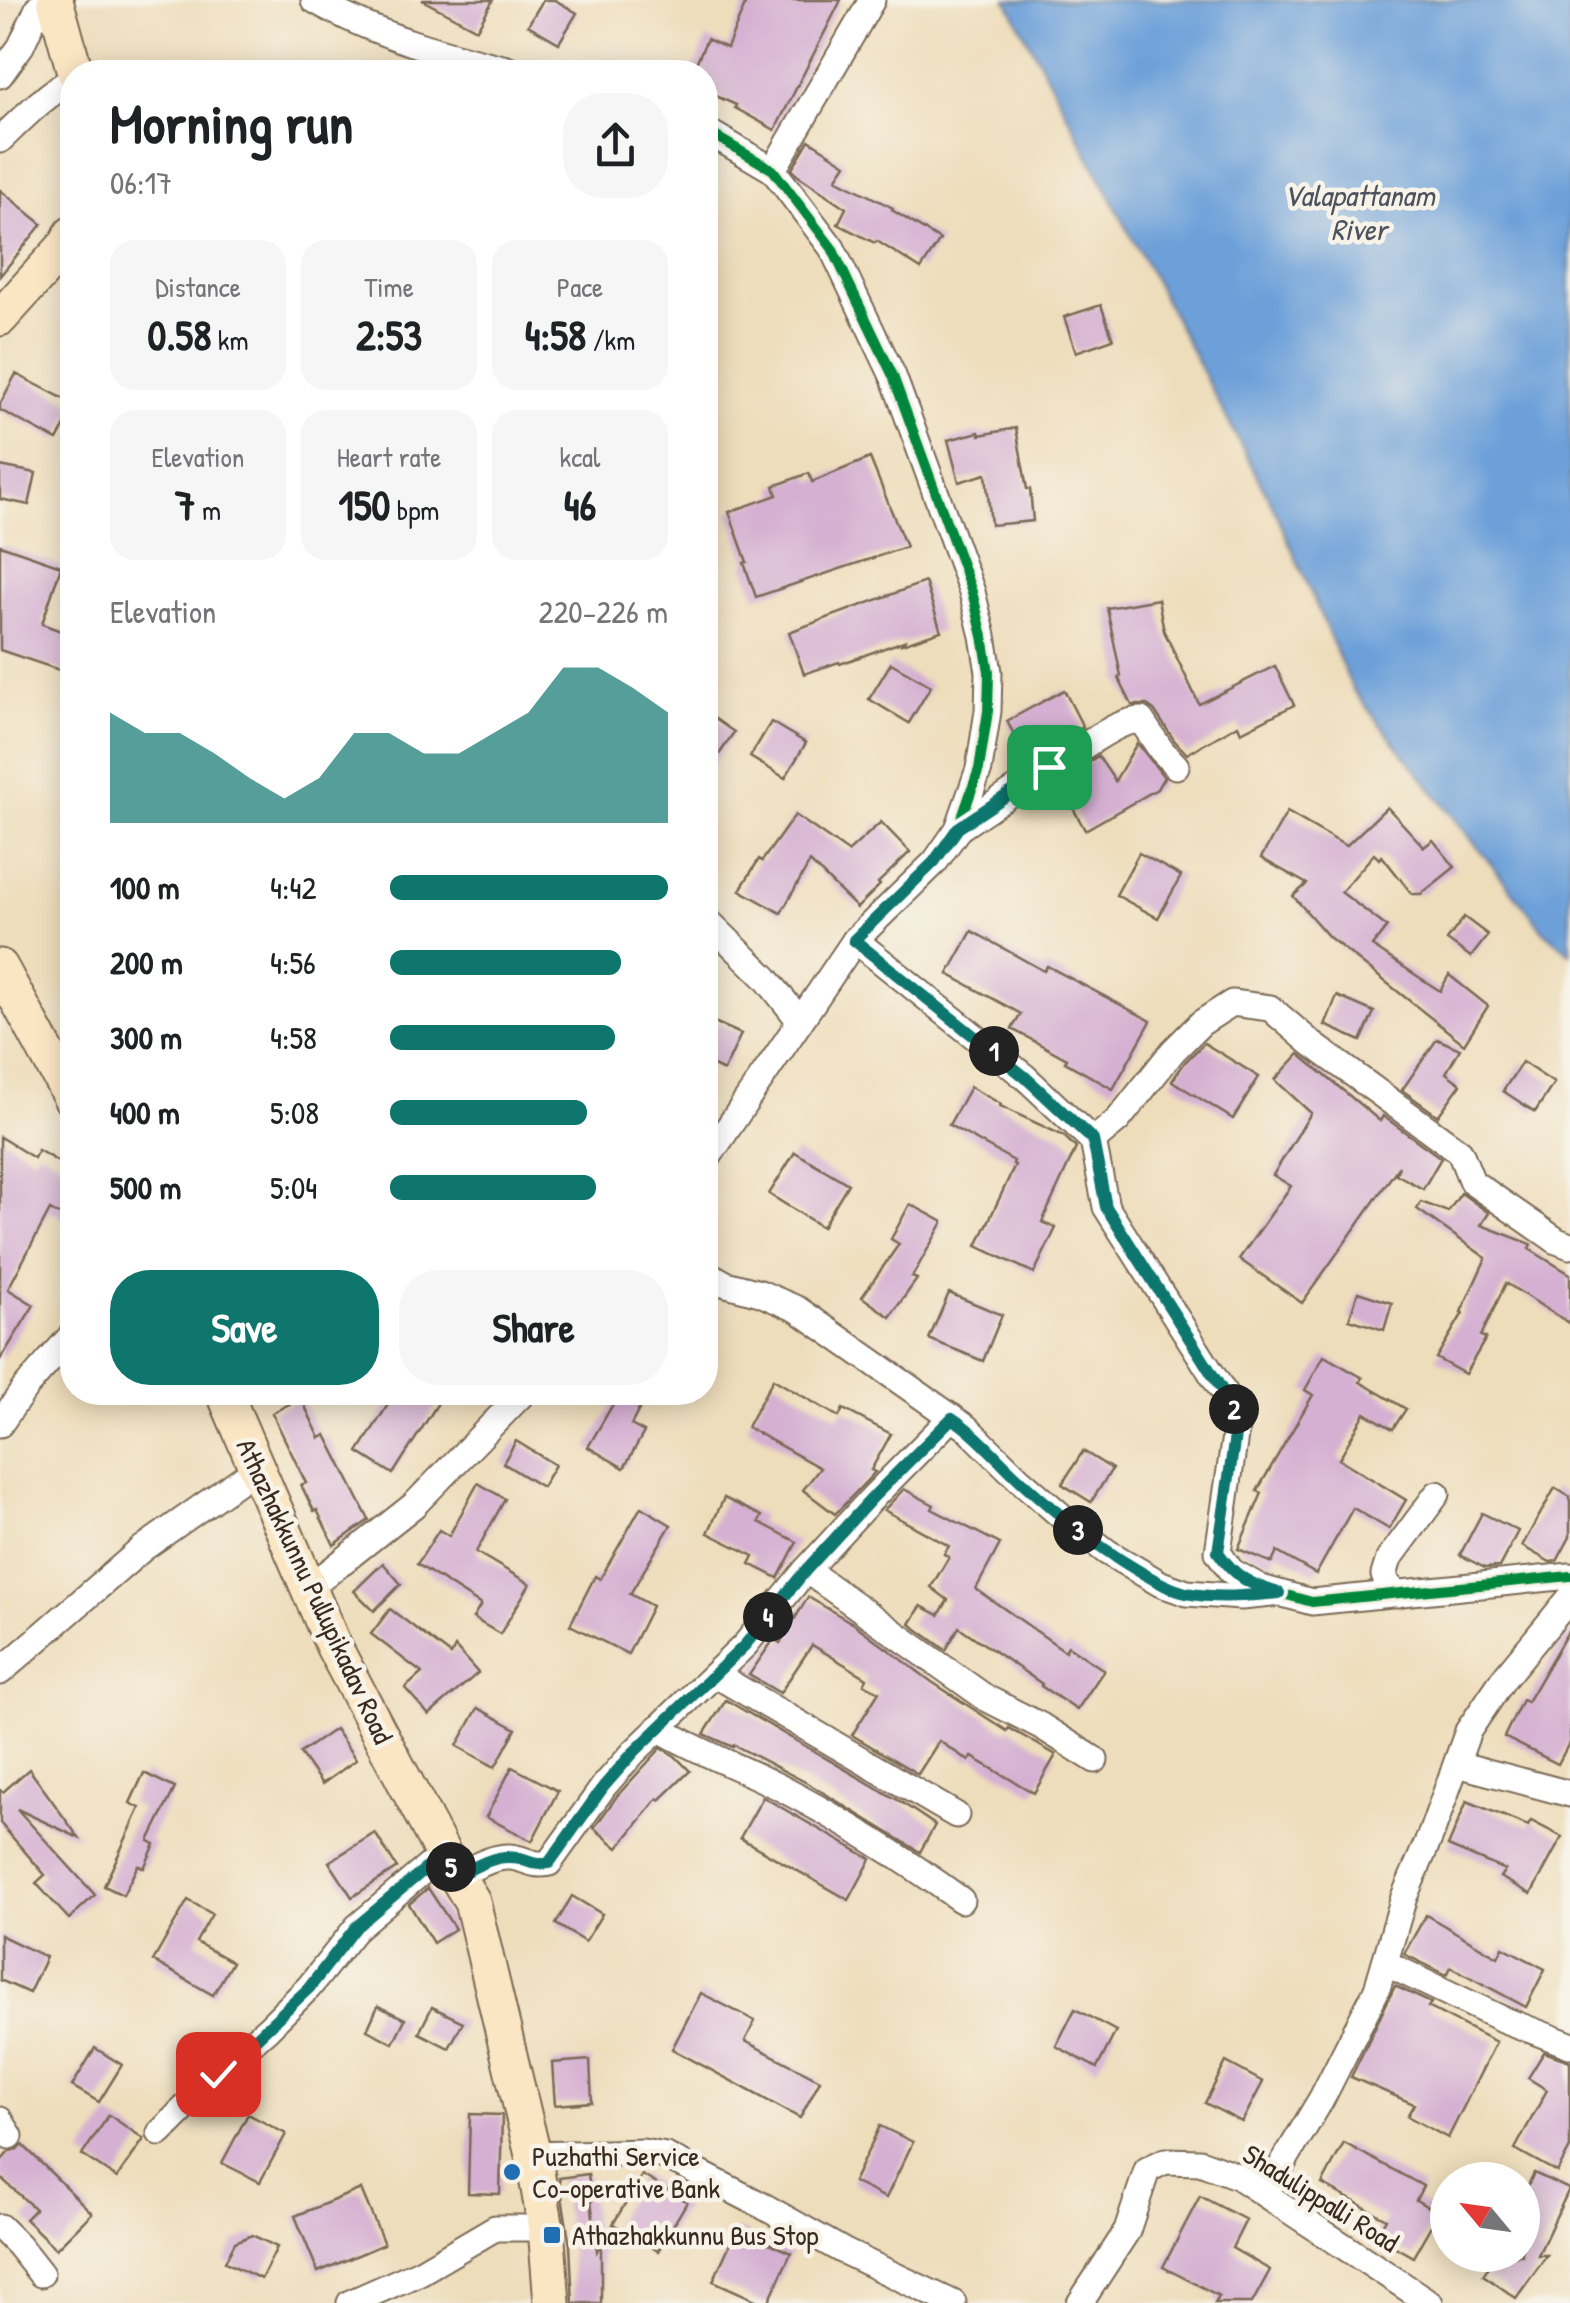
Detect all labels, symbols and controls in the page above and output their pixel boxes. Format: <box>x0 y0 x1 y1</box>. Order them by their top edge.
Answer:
text: Morning run <box>110 86 353 160</box>
button: share <box>563 93 668 198</box>
text: 06:17 <box>110 161 172 204</box>
water label: Valapattanam River <box>1283 175 1436 249</box>
text: Distance <box>155 268 241 306</box>
text: Time <box>364 268 414 306</box>
text: Pace <box>557 268 603 306</box>
text: 0.58 <box>148 306 211 363</box>
text: 2:53 <box>356 306 422 363</box>
text: 4:58 <box>525 306 586 363</box>
text: km <box>211 321 248 359</box>
text: /km <box>586 321 635 359</box>
text: Elevation <box>152 438 245 476</box>
text: Heart rate <box>337 438 441 476</box>
text: kcal <box>560 438 600 476</box>
text: 7 <box>175 476 196 533</box>
text: 150 <box>339 476 390 533</box>
text: 46 <box>564 476 596 533</box>
text: m <box>196 491 221 529</box>
text: bpm <box>390 491 439 529</box>
text: Elevation <box>110 590 216 633</box>
text: 220–226 m <box>538 590 668 633</box>
pin <box>1007 725 1092 810</box>
icon: arrive <box>1022 740 1077 795</box>
text: 100 m <box>110 866 179 909</box>
text: 4:42 <box>270 866 316 909</box>
text: 200 m <box>110 941 183 984</box>
text: 4:56 <box>270 941 316 984</box>
text: 300 m <box>110 1016 182 1059</box>
text: 4:58 <box>270 1016 317 1059</box>
pin: 1 <box>969 1026 1019 1076</box>
text: 1 <box>989 1032 999 1070</box>
text: 400 m <box>110 1091 180 1134</box>
text: 5:08 <box>270 1091 319 1134</box>
text: 500 m <box>110 1166 181 1209</box>
text: 5:04 <box>270 1166 317 1209</box>
button: Save <box>110 1270 379 1385</box>
button: Share <box>399 1270 668 1385</box>
pin: 2 <box>1209 1384 1259 1434</box>
text: 2 <box>1227 1390 1241 1428</box>
street label: Athazhakkunnu Pullupikadav Road <box>228 1432 402 1750</box>
pin: 3 <box>1053 1505 1103 1555</box>
text: 3 <box>1072 1511 1084 1549</box>
pin: 4 <box>743 1592 793 1642</box>
text: 4 <box>763 1598 773 1636</box>
pin: 5 <box>426 1842 476 1892</box>
text: 5 <box>445 1848 457 1886</box>
pin <box>176 2032 261 2117</box>
icon: check <box>191 2047 246 2102</box>
street label: Shadulippalli Road <box>1236 2135 1406 2261</box>
place label: Puzhathi Service Co-operative Bank <box>532 2137 721 2207</box>
marker: Puzhathi Service Co-operative Bank <box>501 2161 523 2183</box>
north arrow <box>1430 2162 1540 2272</box>
map controls <box>1430 2162 1540 2272</box>
place label: Athazhakkunnu Bus Stop <box>572 2216 819 2254</box>
marker: Athazhakkunnu Bus Stop <box>541 2224 563 2246</box>

